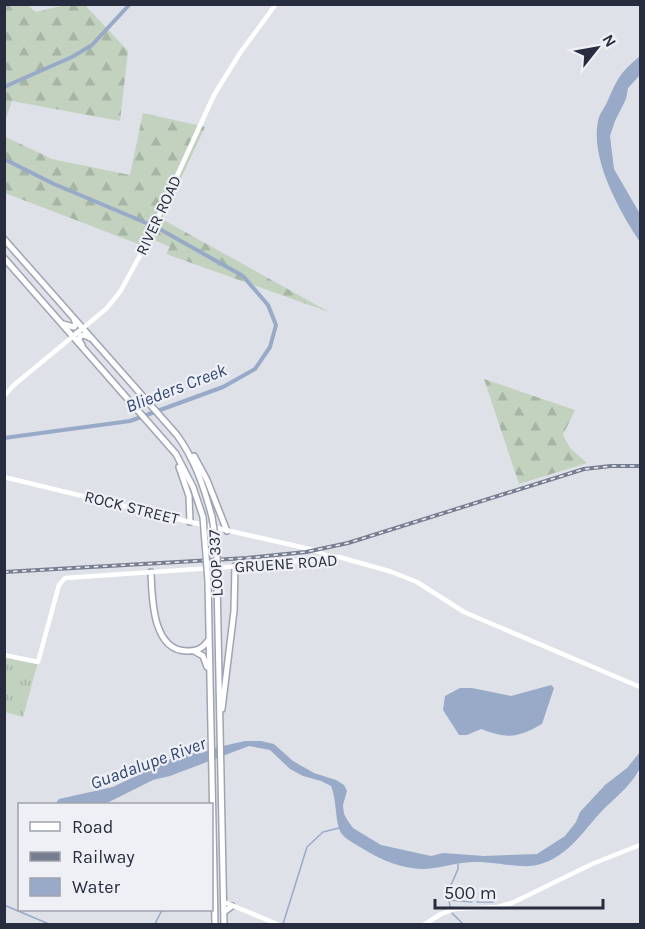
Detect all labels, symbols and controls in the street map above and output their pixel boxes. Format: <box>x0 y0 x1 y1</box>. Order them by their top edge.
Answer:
north arrow <box>567 18 627 78</box>
text: N <box>598 31 621 50</box>
street label: RIVER ROAD <box>132 172 185 258</box>
water label: Blieders Creek <box>122 358 230 417</box>
street label: ROCK STREET <box>83 487 181 528</box>
street label: LOOP 337 <box>204 528 227 597</box>
street label: GRUENE ROAD <box>234 550 338 577</box>
water label: Guadalupe River <box>87 732 210 794</box>
legend <box>18 803 213 911</box>
text: Road <box>72 816 113 838</box>
text: Railway <box>72 846 135 868</box>
scale bar <box>435 872 603 910</box>
text: Water <box>72 876 120 898</box>
text: 500 m <box>444 882 497 904</box>

